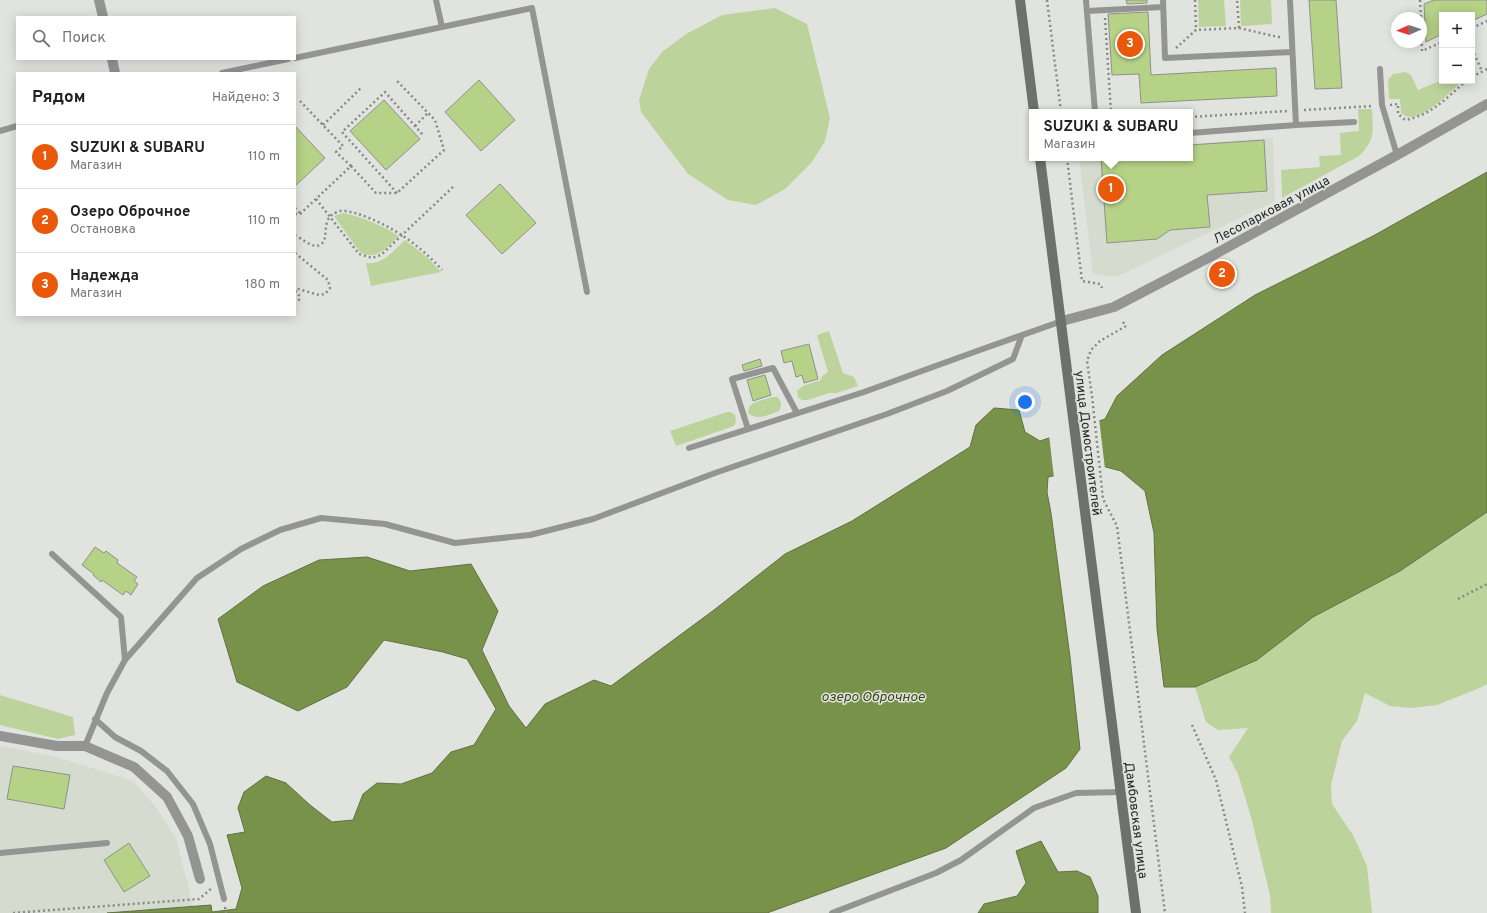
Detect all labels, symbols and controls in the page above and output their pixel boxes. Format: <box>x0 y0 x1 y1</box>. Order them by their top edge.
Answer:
north arrow <box>1391 12 1427 48</box>
map controls <box>1439 12 1475 84</box>
button: + <box>1439 12 1475 48</box>
search box <box>16 16 296 60</box>
icon: search <box>30 27 52 49</box>
text: Поиск <box>62 29 106 48</box>
pin: 3 <box>1117 29 1143 59</box>
button: − <box>1439 48 1475 84</box>
text: Рядом <box>32 87 85 109</box>
text: Найдено: 3 <box>212 90 280 106</box>
popup <box>1029 109 1193 161</box>
text: SUZUKI & SUBARU <box>1044 118 1178 137</box>
text: Магазин <box>1044 137 1095 153</box>
text: SUZUKI & SUBARU <box>70 139 205 158</box>
text: 1 <box>42 149 48 165</box>
text: 110 m <box>248 149 280 165</box>
text: Магазин <box>70 158 122 174</box>
street label: Лесопарковая улица <box>1211 173 1333 248</box>
pin: 1 <box>1098 174 1124 204</box>
text: Озеро Оброчное <box>70 203 190 222</box>
text: 2 <box>41 213 49 229</box>
text: 110 m <box>248 213 280 229</box>
text: Остановка <box>70 222 136 238</box>
pin: 2 <box>1209 259 1235 289</box>
text: Надежда <box>70 267 139 286</box>
text: 3 <box>41 277 49 293</box>
text: 180 m <box>245 277 280 293</box>
text: Магазин <box>70 286 122 302</box>
street label: улица Домостроителей <box>1070 370 1104 517</box>
your location <box>1015 392 1035 412</box>
water label: озеро Оброчное <box>821 689 925 706</box>
street label: Дамбовская улица <box>1120 761 1150 880</box>

